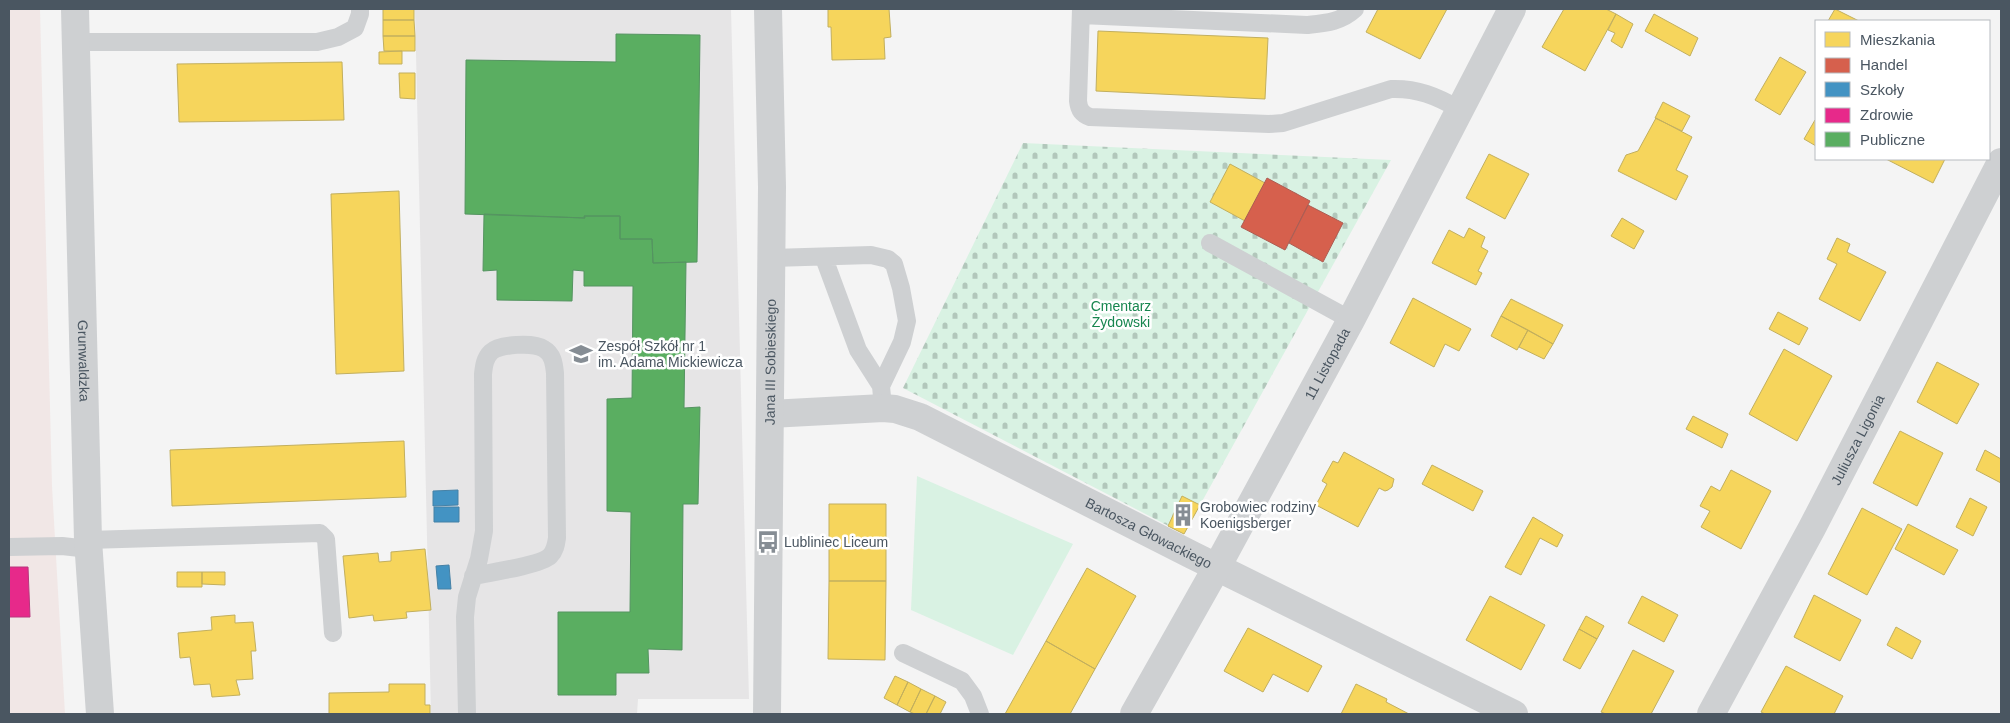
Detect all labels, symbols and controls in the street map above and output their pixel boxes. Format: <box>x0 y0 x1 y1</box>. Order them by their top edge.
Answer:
legend <box>1815 20 1990 160</box>
text: Mieszkania <box>1860 31 1936 48</box>
text: Handel <box>1860 56 1908 73</box>
text: Szkoły <box>1860 81 1905 98</box>
text: Zdrowie <box>1860 106 1913 123</box>
text: Publiczne <box>1860 131 1925 148</box>
park label: Cmentarz Żydowski <box>1091 298 1151 330</box>
street label: Jana III Sobieskiego <box>762 299 779 425</box>
street label: Grunwaldzka <box>75 320 93 402</box>
street label: 11 Listopada <box>1301 325 1353 402</box>
place label: Zespół Szkół nr 1 im. Adama Mickiewicza <box>598 338 743 370</box>
school or university icon: Zespół Szkół nr 1 im. Adama Mickiewicza <box>568 341 594 367</box>
street label: Juliusza Ligonia <box>1828 392 1888 488</box>
street label: Bartosza Głowackiego <box>1083 494 1215 572</box>
place label: Grobowiec rodziny Koenigsberger <box>1200 499 1316 531</box>
building icon: Grobowiec rodziny Koenigsberger <box>1170 502 1196 528</box>
bus stop icon: Lubliniec Liceum <box>755 529 781 555</box>
place label: Lubliniec Liceum <box>784 534 888 550</box>

